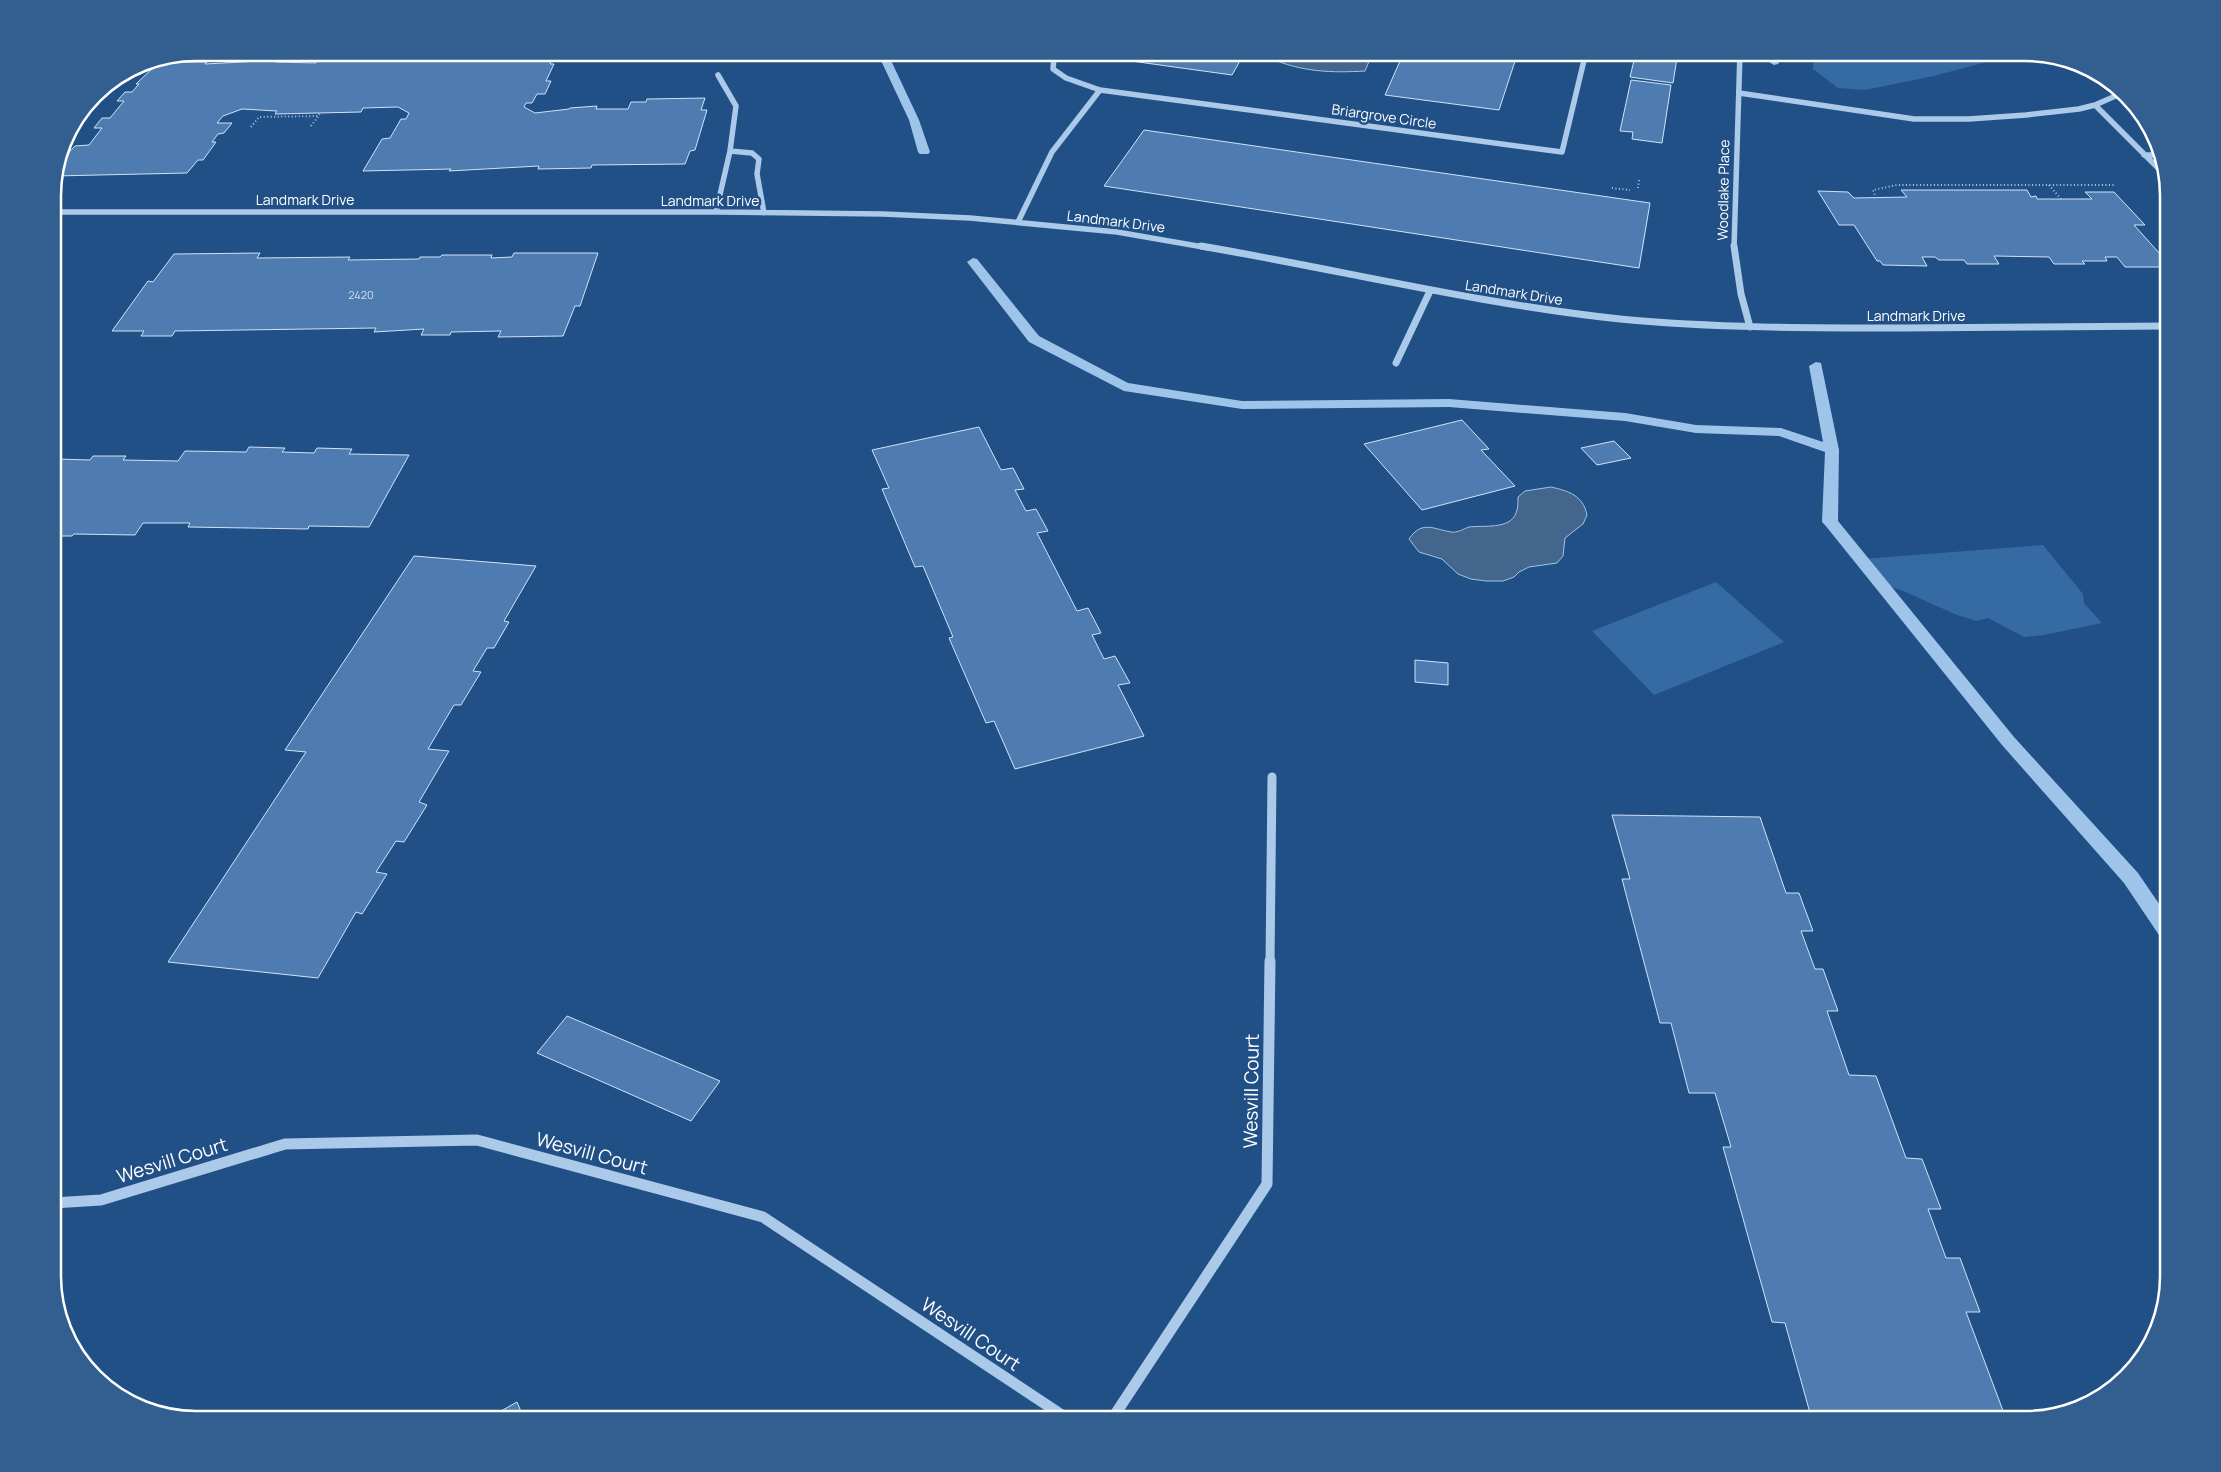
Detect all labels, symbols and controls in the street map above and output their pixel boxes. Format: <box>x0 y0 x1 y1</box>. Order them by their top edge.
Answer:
street label: Briargrove Circle <box>1330 99 1438 133</box>
street label: Woodlake Place <box>1713 139 1733 241</box>
street label: Landmark Drive <box>256 190 354 209</box>
street label: Landmark Drive <box>661 191 759 210</box>
street label: Landmark Drive <box>1066 206 1166 236</box>
street label: Landmark Drive <box>1464 275 1564 309</box>
house number: 2420 <box>348 287 374 302</box>
street label: Landmark Drive <box>1867 306 1965 325</box>
street label: Wesvill Court <box>1237 1033 1265 1149</box>
street label: Wesvill Court <box>533 1126 651 1180</box>
street label: Wesvill Court <box>113 1131 231 1189</box>
street label: Wesvill Court <box>916 1291 1026 1377</box>

